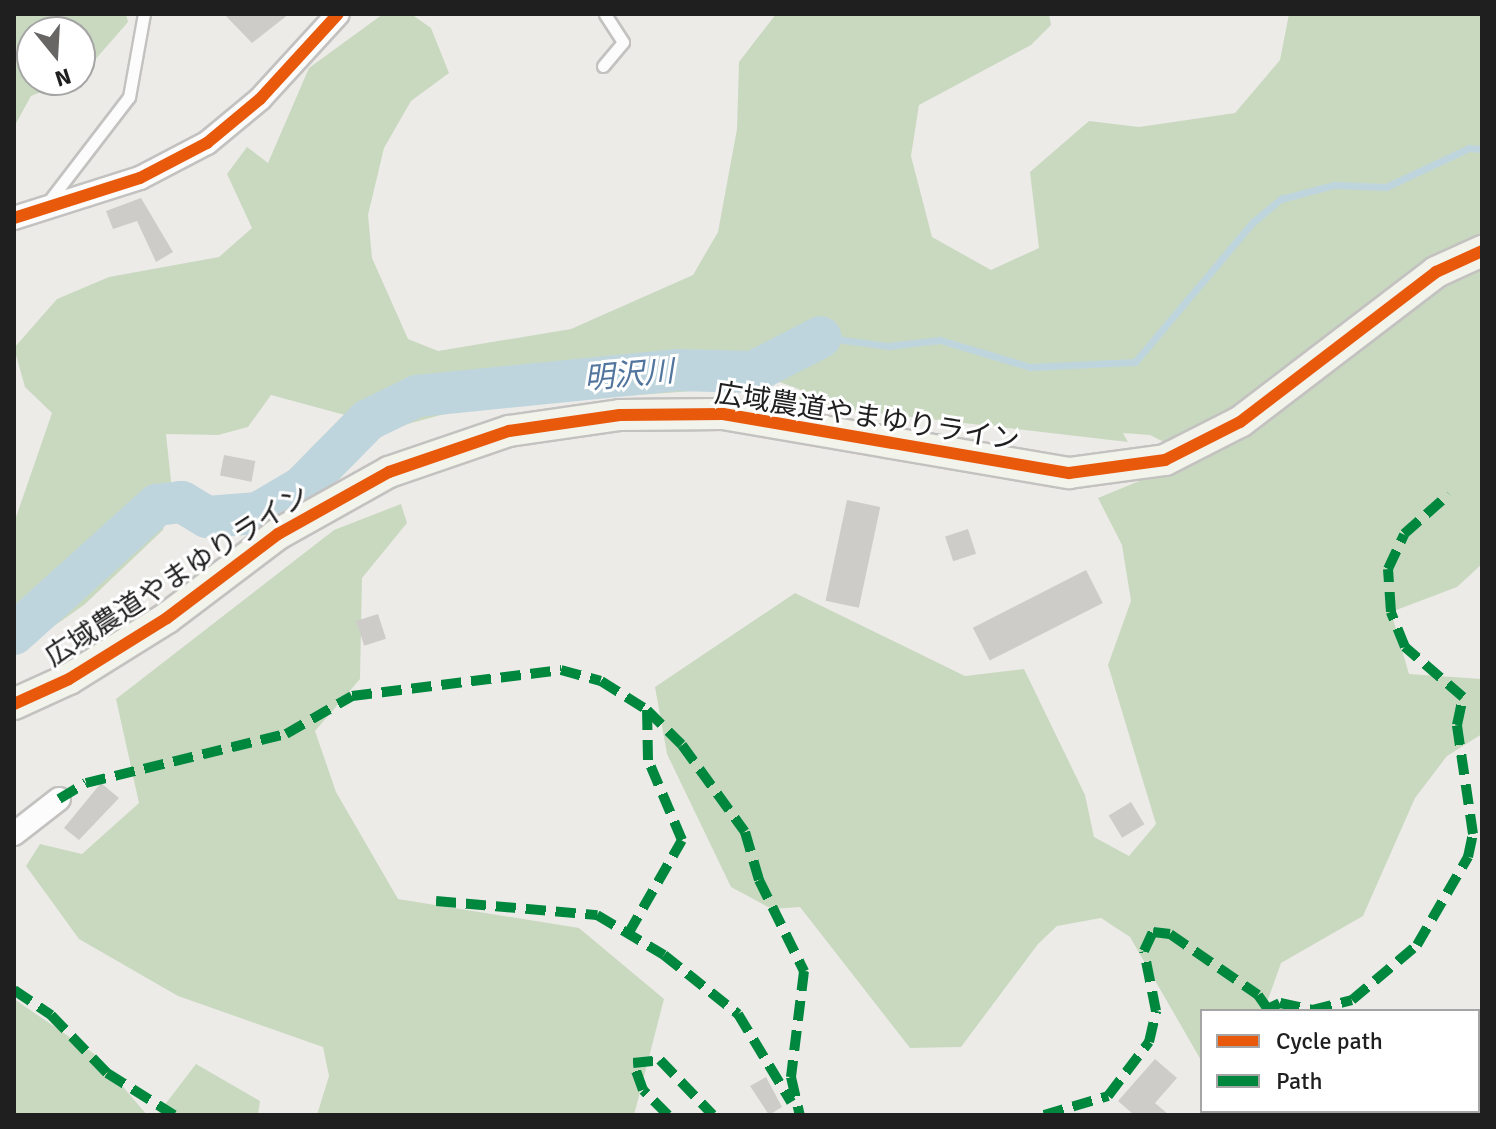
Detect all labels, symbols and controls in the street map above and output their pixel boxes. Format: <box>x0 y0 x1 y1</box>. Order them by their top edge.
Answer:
north arrow <box>16 16 96 96</box>
text: N <box>51 62 74 93</box>
water label: 明沢川 <box>583 354 675 398</box>
street label: 広域農道やまゆりライン <box>712 376 1022 458</box>
street label: 広域農道やまゆりライン <box>39 478 315 674</box>
legend <box>1200 1009 1480 1113</box>
text: Cycle path <box>1276 1026 1383 1056</box>
text: Path <box>1276 1066 1322 1096</box>

